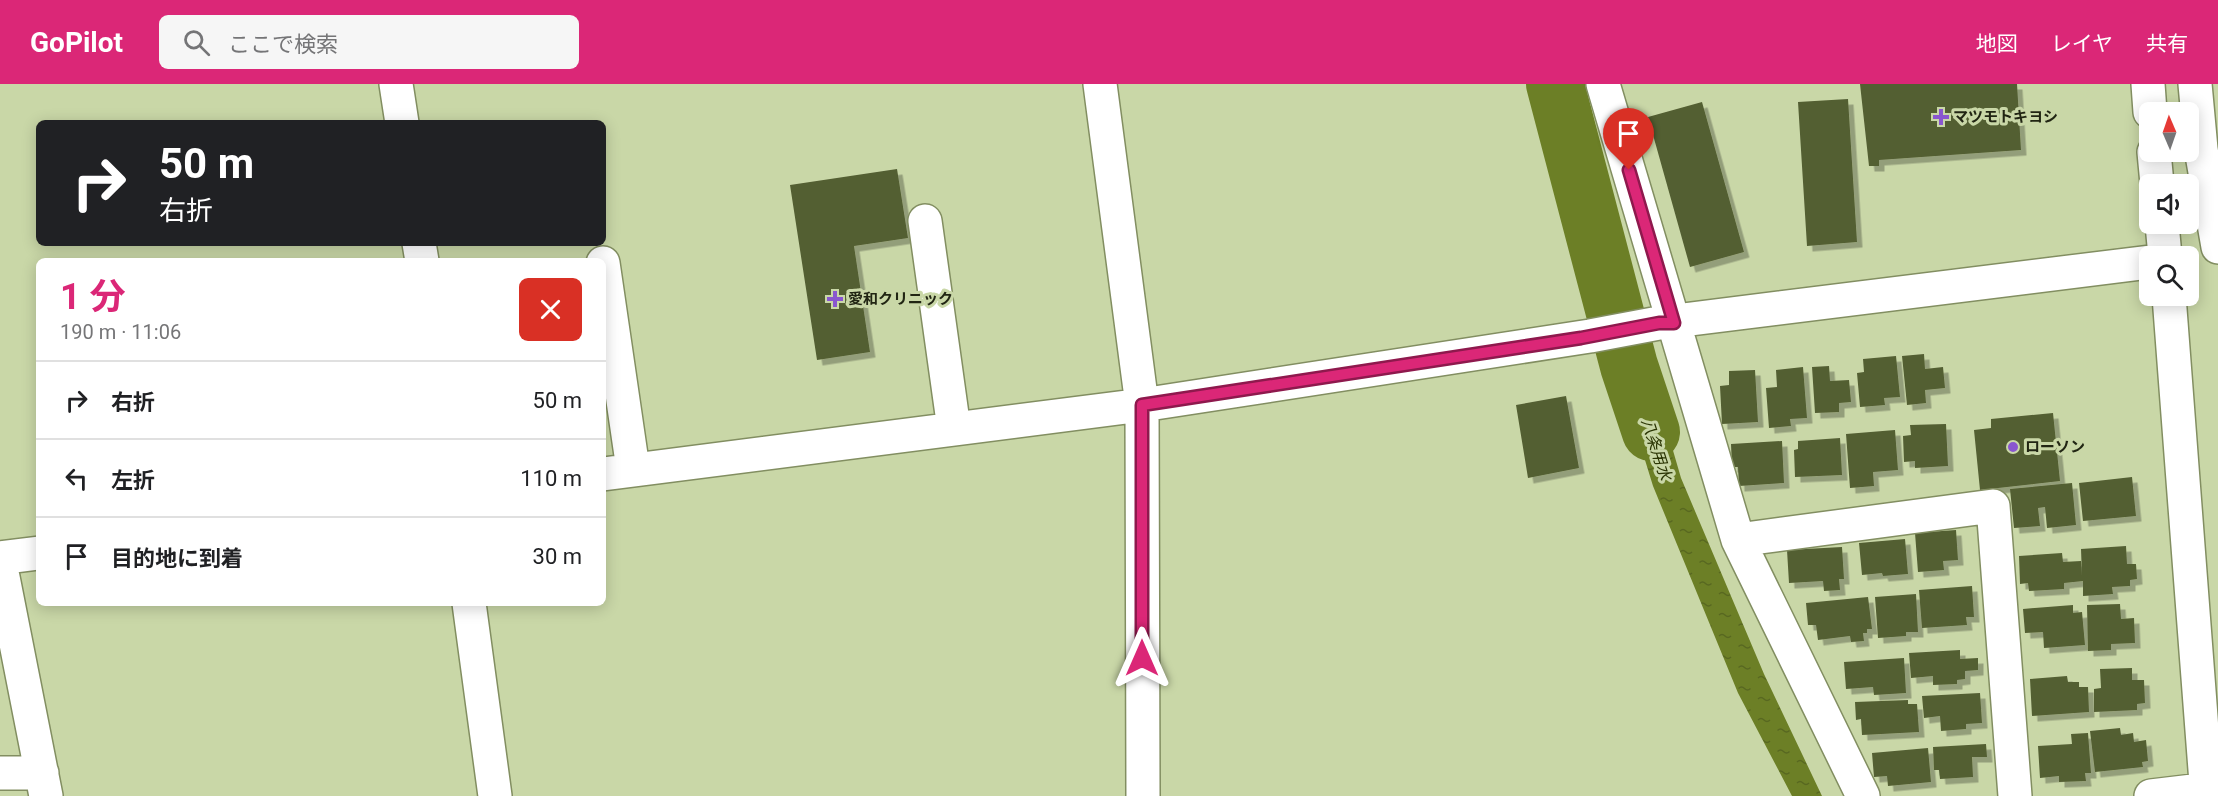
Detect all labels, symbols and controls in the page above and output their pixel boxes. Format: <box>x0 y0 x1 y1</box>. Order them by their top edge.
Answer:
search box <box>159 15 579 69</box>
text: GoPilot <box>30 26 123 59</box>
icon: search <box>180 26 213 59</box>
text: ここで検索 <box>228 32 338 57</box>
text: 地図 <box>1976 32 2018 56</box>
text: レイヤ <box>2051 32 2113 56</box>
text: 共有 <box>2146 32 2188 56</box>
north arrow <box>2139 102 2199 162</box>
map controls <box>2139 102 2199 306</box>
pin <box>1603 108 1654 170</box>
place label: マツモトキヨシ <box>1953 108 2058 126</box>
marker: マツモトキヨシ <box>1934 110 1948 124</box>
icon: arrive <box>1612 117 1645 150</box>
text: 50 m <box>159 139 254 188</box>
icon: right <box>60 144 138 222</box>
button: sound <box>2139 174 2199 234</box>
text: 右折 <box>159 195 213 227</box>
button: search <box>2139 246 2199 306</box>
text: 1 分 <box>60 276 126 318</box>
button: close <box>519 278 582 341</box>
marker: 愛和クリニック <box>826 290 844 308</box>
place label: 愛和クリニック <box>848 290 953 308</box>
text: 190 m · 11:06 <box>60 320 181 344</box>
icon: right <box>60 384 93 417</box>
text: 50 m <box>533 388 582 413</box>
text: 右折 <box>111 390 155 415</box>
water label: 八条用水 <box>1638 416 1676 484</box>
place label: ローソン <box>2025 438 2085 456</box>
marker: ローソン <box>2006 440 2020 454</box>
icon: left <box>60 462 93 495</box>
text: 110 m <box>520 466 582 491</box>
text: 左折 <box>111 468 155 493</box>
icon: arrive <box>60 540 93 573</box>
text: 30 m <box>533 544 582 569</box>
text: 目的地に到着 <box>111 546 243 571</box>
position arrow <box>1110 626 1174 690</box>

